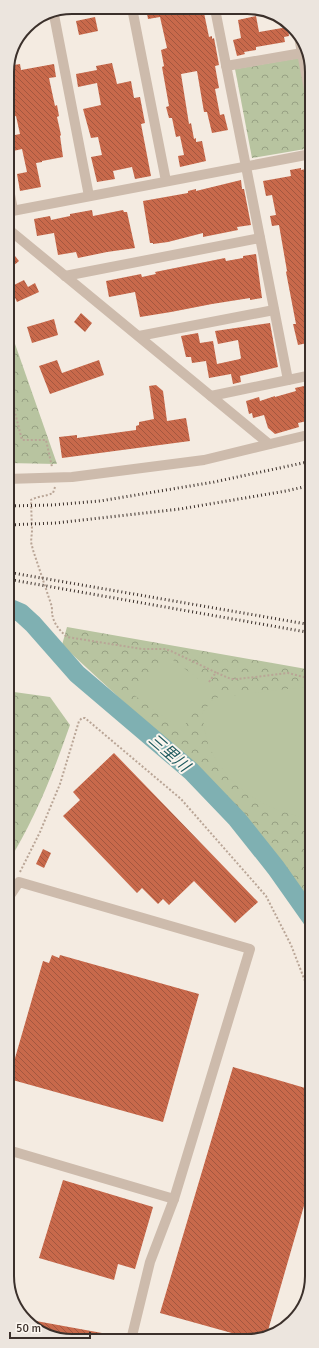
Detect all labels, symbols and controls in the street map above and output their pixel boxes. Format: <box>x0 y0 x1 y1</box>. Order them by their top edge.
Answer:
water label: 三里川 <box>144 730 195 778</box>
scale bar <box>10 1314 90 1340</box>
text: 50 m <box>16 1321 41 1336</box>

